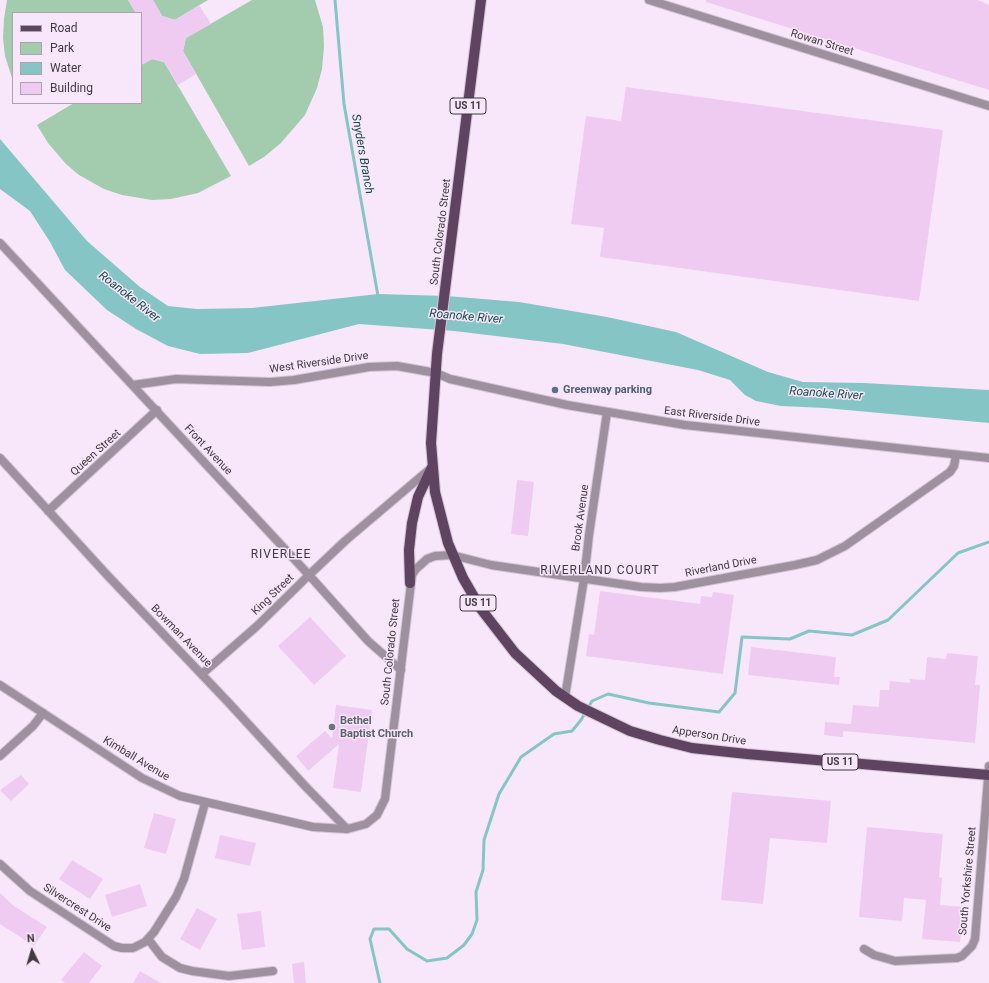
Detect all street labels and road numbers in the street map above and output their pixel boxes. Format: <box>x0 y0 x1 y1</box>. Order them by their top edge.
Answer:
street label: Rowan Street <box>789 27 855 59</box>
road number: US 11 <box>450 98 486 114</box>
street label: South Colorado Street <box>428 178 454 286</box>
street label: West Riverside Drive <box>269 350 369 376</box>
street label: East Riverside Drive <box>663 405 761 429</box>
street label: Front Avenue <box>181 422 235 478</box>
street label: Queen Street <box>68 427 124 479</box>
street label: Brook Avenue <box>570 484 592 552</box>
street label: Riverland Drive <box>684 554 758 580</box>
street label: King Street <box>249 572 297 618</box>
road number: US 11 <box>460 595 496 611</box>
street label: South Colorado Street <box>379 598 403 706</box>
street label: Bowman Avenue <box>148 602 214 670</box>
street label: Apperson Drive <box>671 724 747 748</box>
street label: Kimball Avenue <box>100 734 172 784</box>
road number: US 11 <box>822 754 858 770</box>
street label: South Yorkshire Street <box>957 826 979 936</box>
street label: Silvercrest Drive <box>40 881 114 935</box>

